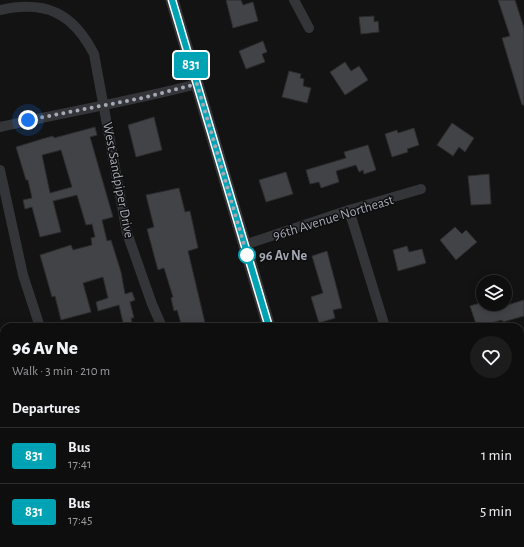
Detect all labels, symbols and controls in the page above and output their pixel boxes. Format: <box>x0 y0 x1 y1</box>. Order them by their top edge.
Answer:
line badge: 831 <box>168 52 214 78</box>
text: 831 <box>182 58 200 72</box>
your location <box>18 110 38 130</box>
street label: West Sandpiper Drive <box>100 121 136 239</box>
street label: 96th Avenue Northeast <box>271 193 396 243</box>
marker: 96 Av Ne <box>238 246 256 264</box>
place label: 96 Av Ne <box>259 249 307 263</box>
map controls <box>476 275 512 311</box>
button: layers <box>476 275 512 311</box>
button: heart <box>470 336 512 378</box>
text: 96 Av Ne <box>12 339 78 358</box>
text: Walk · 3 min · 210 m <box>12 365 110 378</box>
text: Departures <box>12 401 80 416</box>
text: Bus <box>68 440 90 455</box>
text: 1 min <box>481 448 512 463</box>
text: 831 <box>25 449 43 463</box>
text: 17:41 <box>68 458 92 471</box>
text: Bus <box>68 496 90 511</box>
text: 5 min <box>480 504 512 519</box>
text: 831 <box>25 505 43 519</box>
text: 17:45 <box>68 514 93 527</box>

